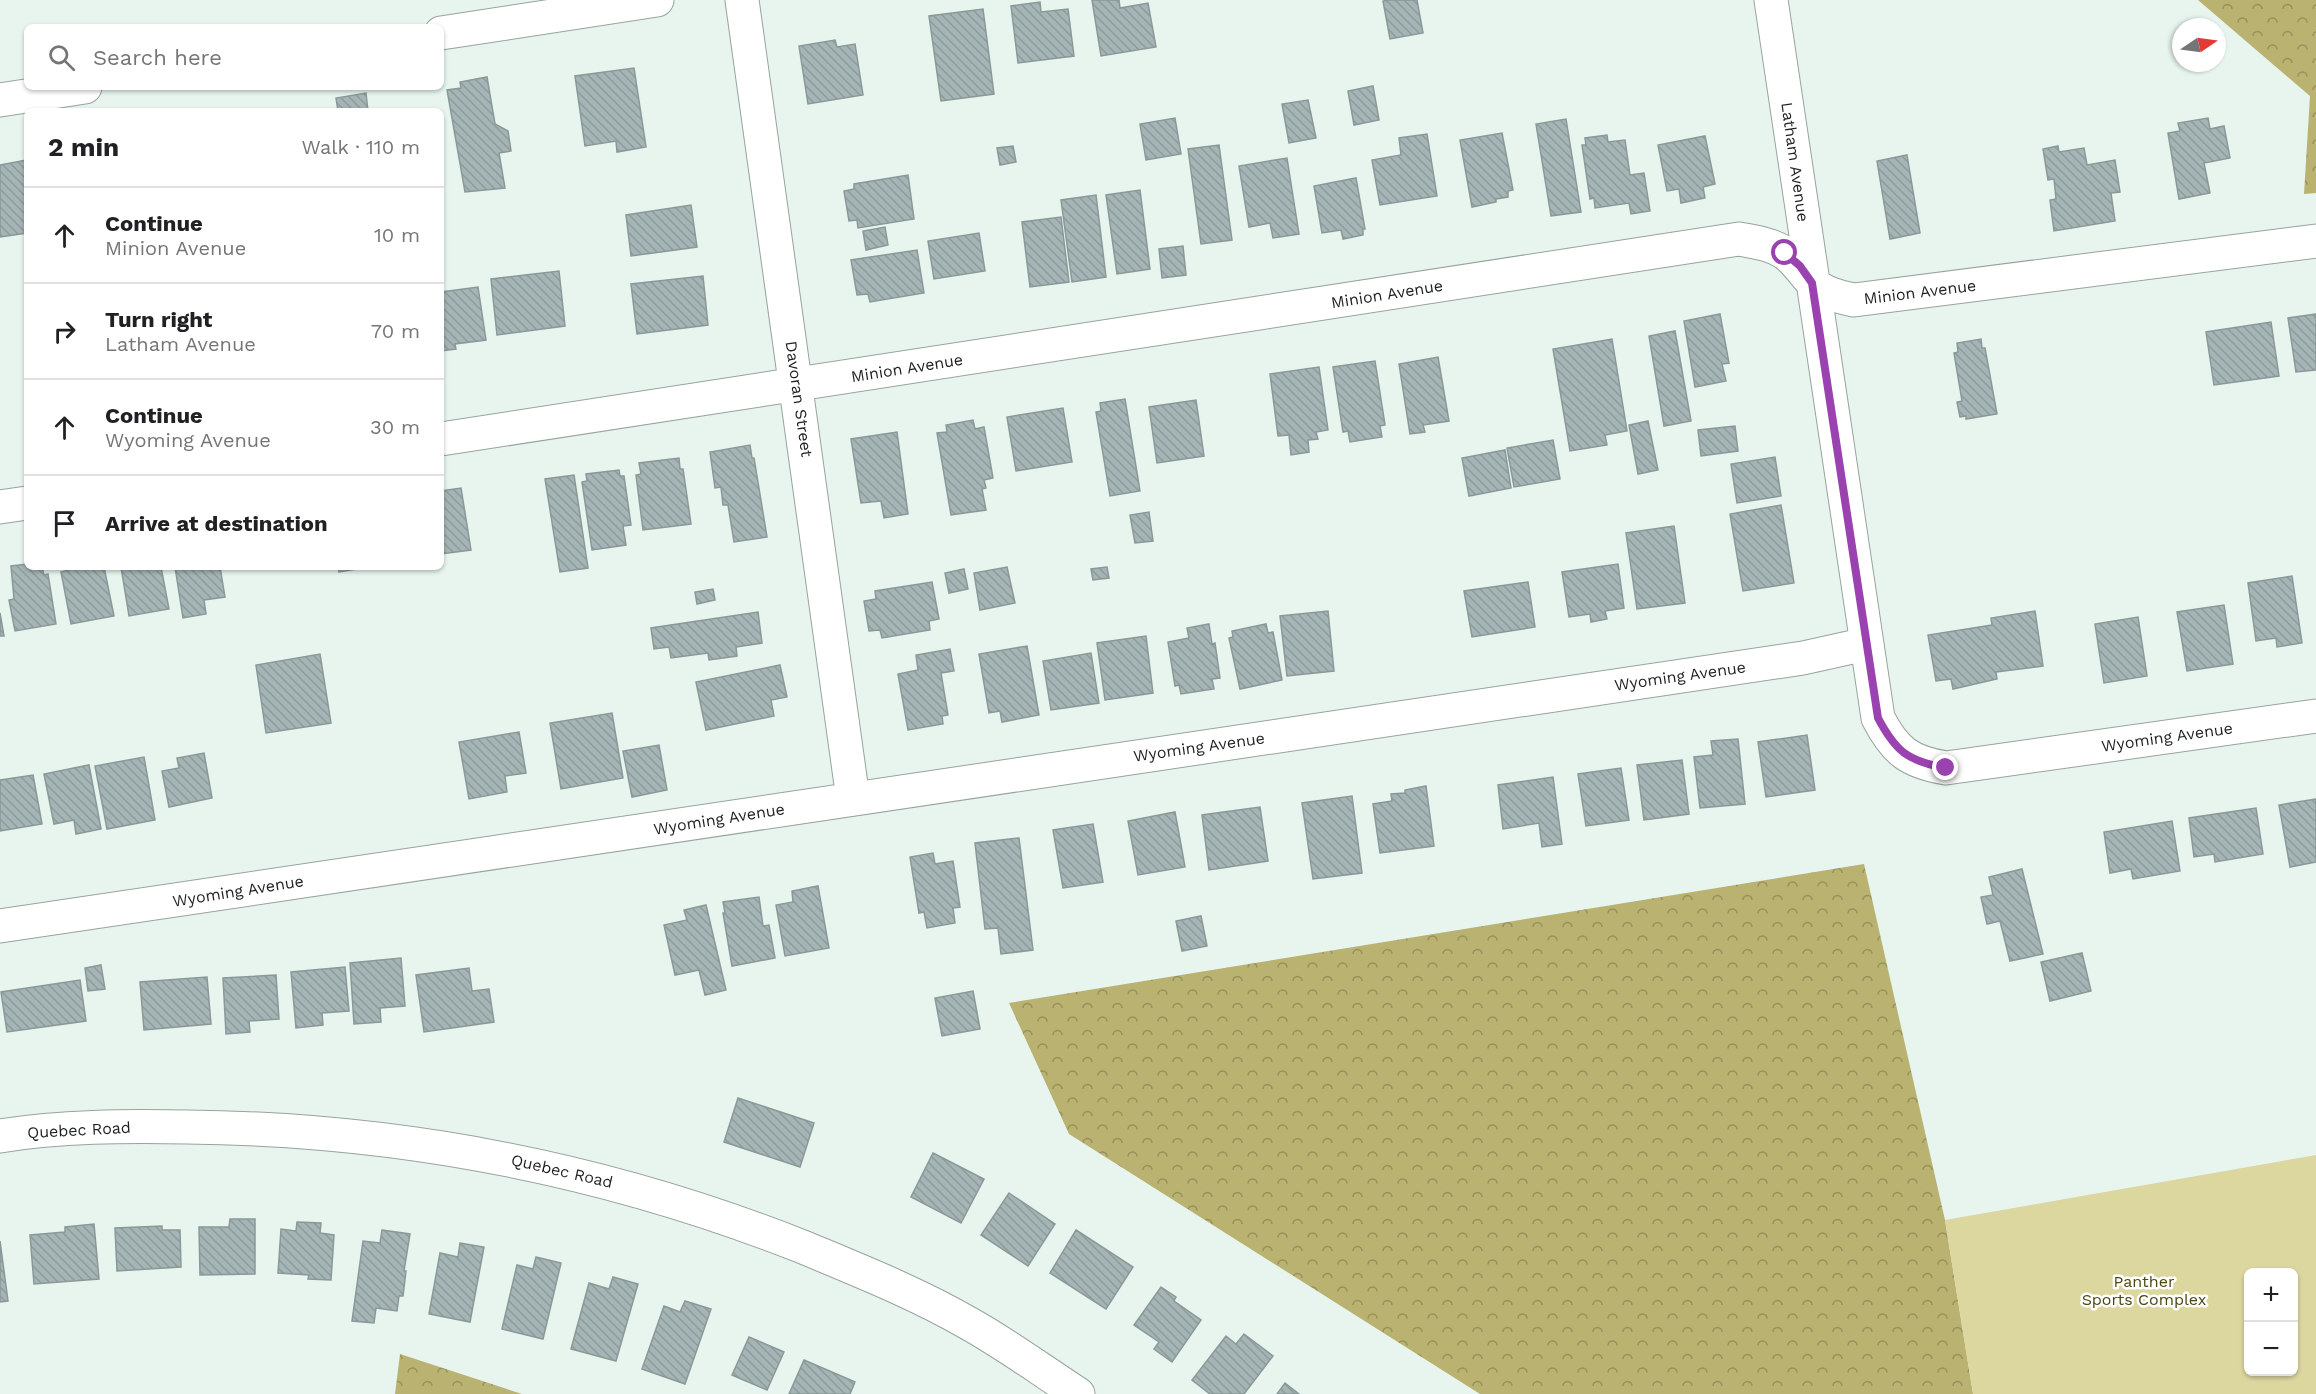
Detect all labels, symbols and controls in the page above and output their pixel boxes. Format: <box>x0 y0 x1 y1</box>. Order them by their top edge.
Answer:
north arrow <box>2172 18 2226 72</box>
search box <box>24 24 444 90</box>
icon: search <box>45 41 78 74</box>
text: Search here <box>93 45 222 70</box>
street label: Latham Avenue <box>1777 101 1813 223</box>
text: 2 min <box>48 132 119 162</box>
text: Walk · 110 m <box>302 135 420 159</box>
text: Continue <box>105 211 203 236</box>
icon: ahead <box>48 219 81 252</box>
text: 10 m <box>374 223 420 247</box>
text: Minion Avenue <box>105 236 246 260</box>
route start <box>1771 239 1797 265</box>
street label: Minion Avenue <box>1330 276 1444 312</box>
street label: Minion Avenue <box>1863 276 1977 308</box>
text: Turn right <box>105 307 212 332</box>
icon: right <box>48 315 81 348</box>
text: 70 m <box>371 319 420 343</box>
text: Latham Avenue <box>105 332 256 356</box>
street label: Davoran Street <box>781 340 817 459</box>
street label: Minion Avenue <box>850 350 964 386</box>
text: Continue <box>105 403 203 428</box>
icon: ahead <box>48 411 81 444</box>
text: 30 m <box>370 415 420 439</box>
text: Wyoming Avenue <box>105 428 271 452</box>
icon: arrive <box>48 507 81 540</box>
text: Arrive at destination <box>105 511 328 536</box>
street label: Wyoming Avenue <box>1613 657 1747 695</box>
street label: Wyoming Avenue <box>2100 718 2234 756</box>
street label: Wyoming Avenue <box>1132 728 1266 766</box>
route end <box>1932 754 1958 780</box>
street label: Wyoming Avenue <box>652 799 786 839</box>
street label: Wyoming Avenue <box>171 871 305 911</box>
street label: Quebec Road <box>27 1118 131 1142</box>
street label: Quebec Road <box>509 1150 615 1192</box>
map controls <box>2244 1268 2298 1376</box>
button: + <box>2244 1268 2298 1322</box>
park label: Panther Sports Complex <box>2082 1272 2206 1309</box>
button: − <box>2244 1322 2298 1376</box>

